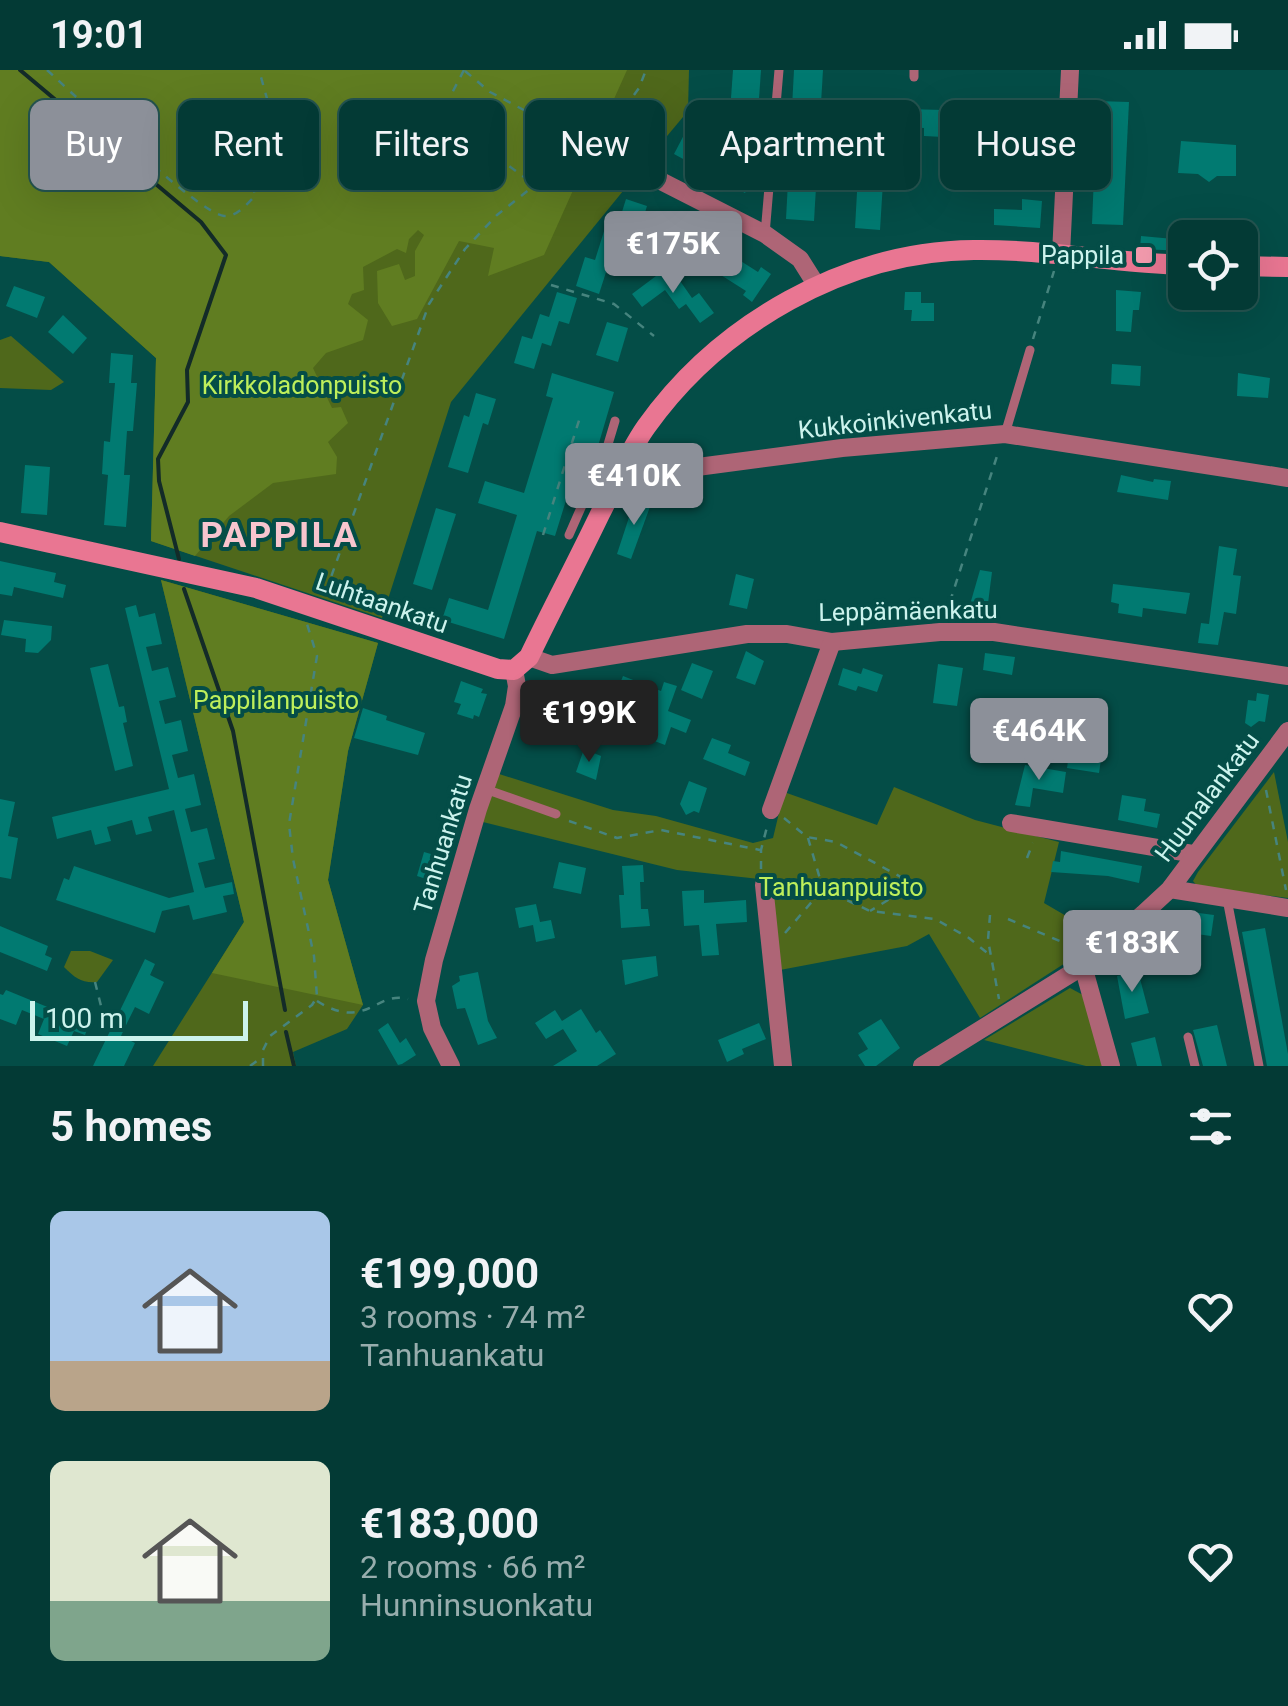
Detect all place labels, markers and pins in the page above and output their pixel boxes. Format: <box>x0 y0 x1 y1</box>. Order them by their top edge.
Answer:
pin: €175K <box>603 211 743 296</box>
place label: Pappila <box>1041 241 1124 270</box>
marker: Pappila <box>1133 244 1155 266</box>
pin: €410K <box>564 443 704 528</box>
pin: €199K <box>519 680 659 765</box>
pin: €464K <box>969 698 1109 783</box>
pin: €183K <box>1062 910 1202 995</box>

